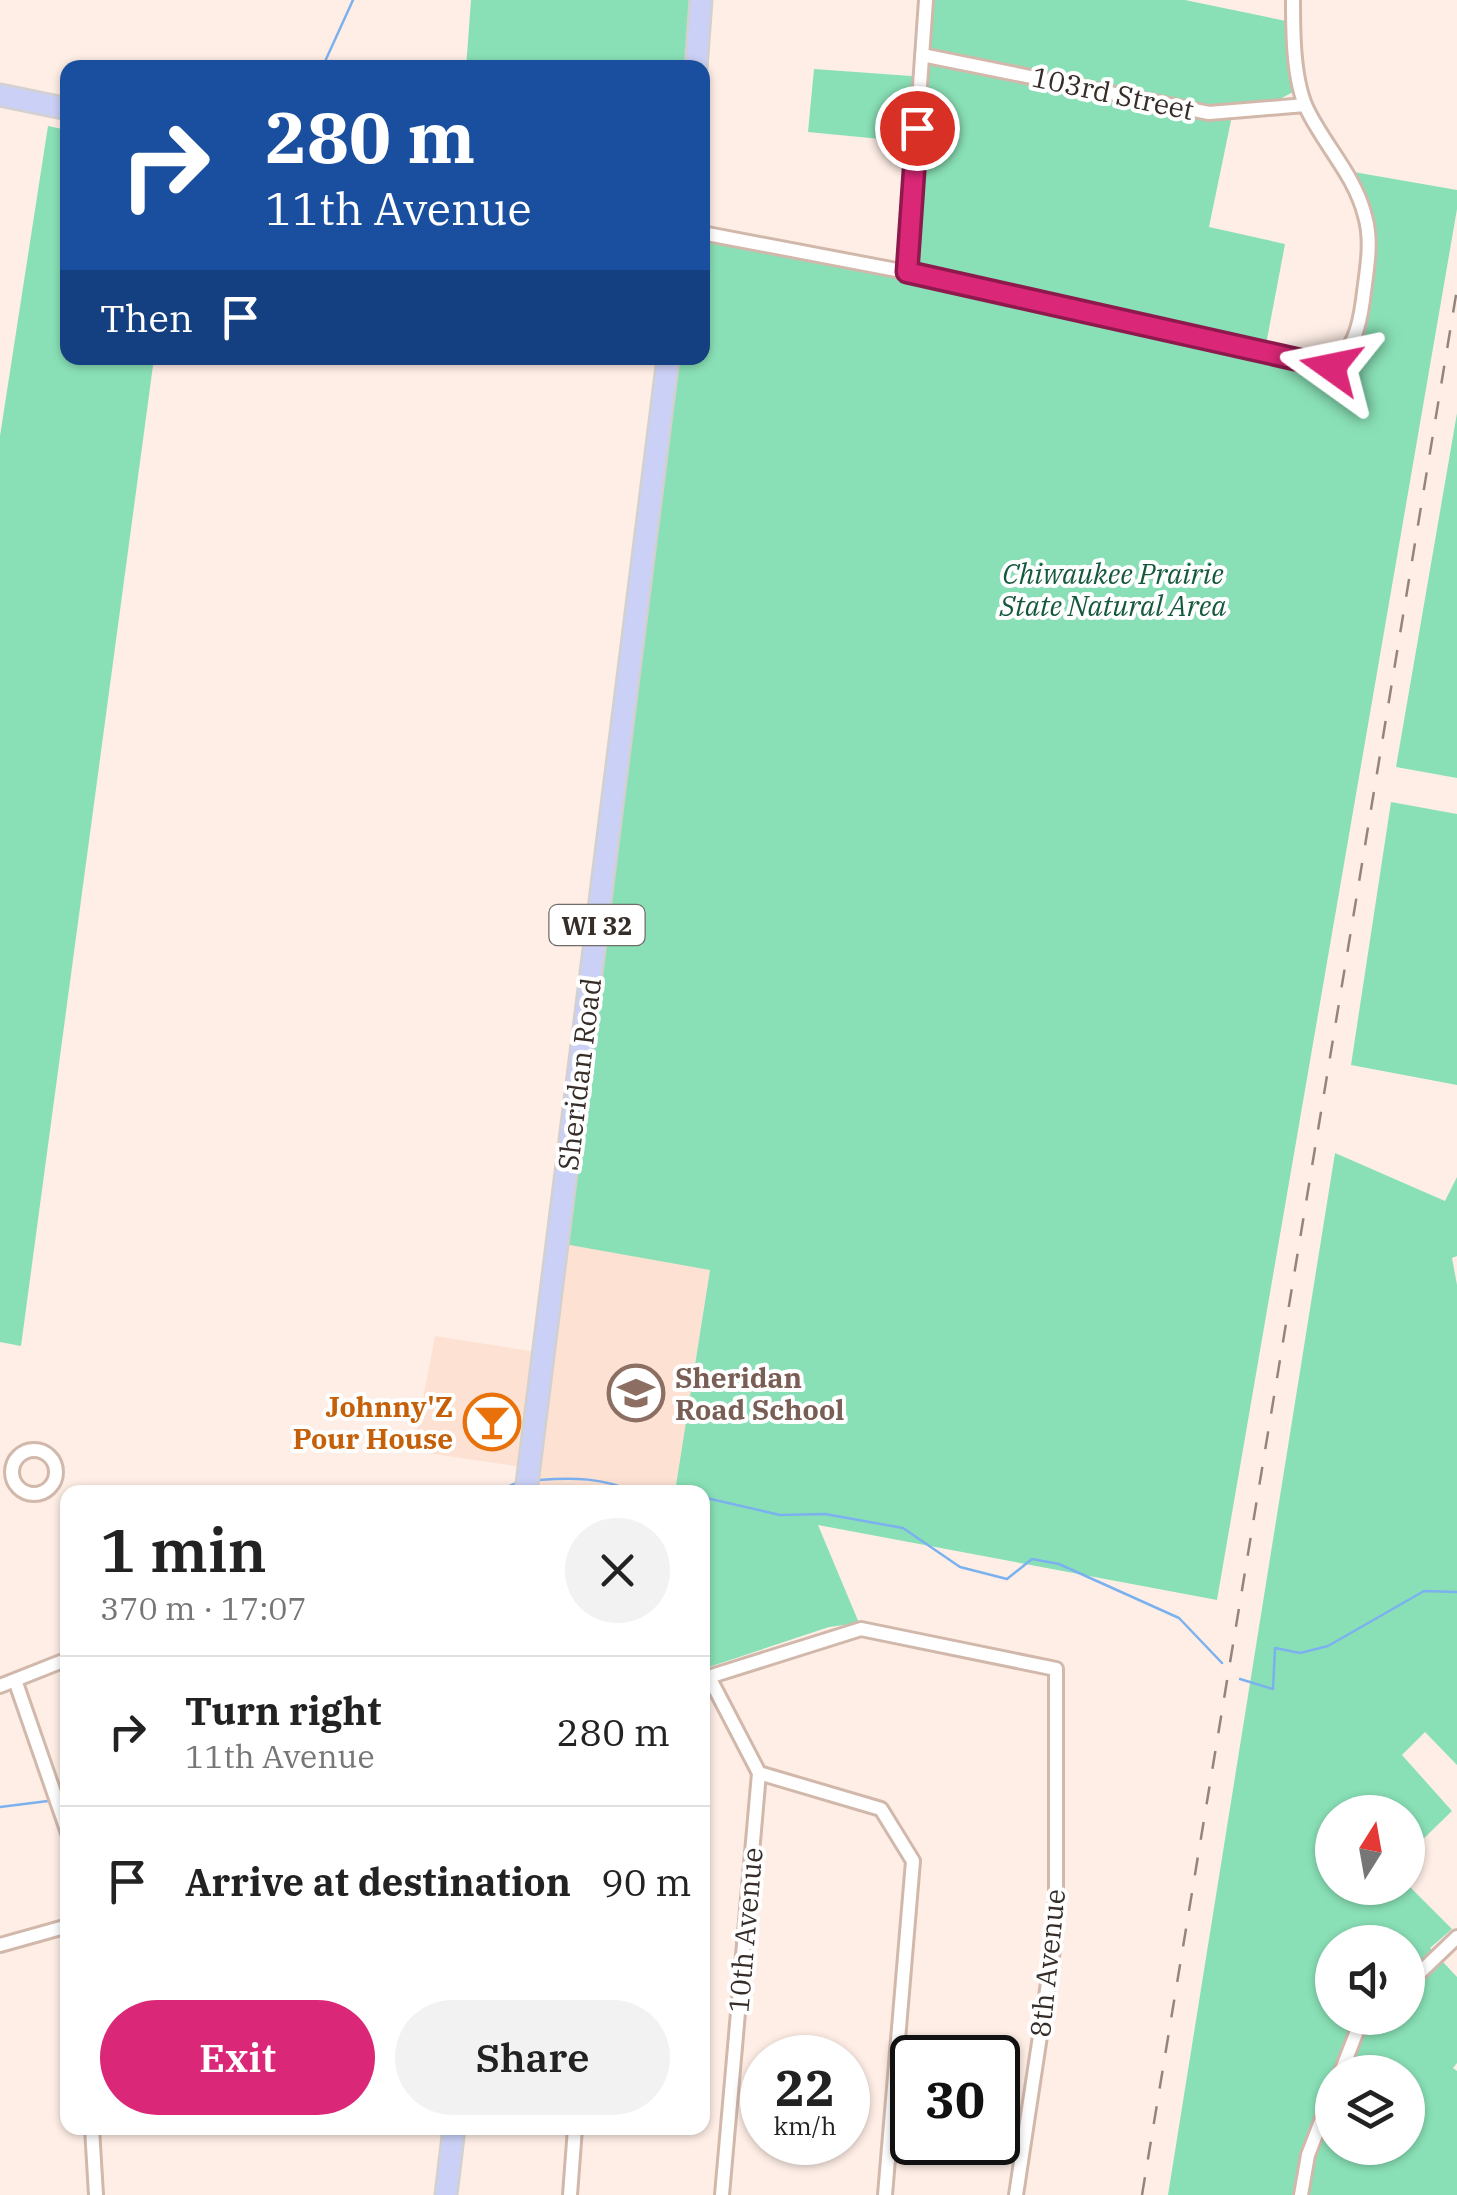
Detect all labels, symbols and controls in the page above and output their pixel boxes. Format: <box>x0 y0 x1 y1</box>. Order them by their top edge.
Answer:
street label: 103rd Street <box>1028 58 1198 128</box>
pin <box>875 86 960 171</box>
text: 280 m <box>265 91 475 182</box>
icon: right <box>100 100 230 230</box>
icon: arrive <box>890 101 945 156</box>
text: 11th Avenue <box>265 179 532 237</box>
icon: arrive <box>213 290 268 345</box>
text: Then <box>100 293 193 342</box>
position arrow <box>1279 315 1383 419</box>
park label: Chiwaukee Prairie State Natural Area <box>999 555 1226 624</box>
road number: WI 32 <box>550 905 644 945</box>
street label: Sheridan Road <box>549 976 609 1172</box>
place label: Sheridan Road School <box>675 1359 844 1428</box>
school or university icon: Sheridan Road School <box>606 1363 666 1423</box>
place label: Johnny'Z Pour House <box>293 1388 453 1457</box>
bar icon: Johnny'Z Pour House <box>462 1392 522 1452</box>
text: 1 min <box>100 1510 267 1589</box>
button: close <box>565 1518 670 1623</box>
text: 370 m · 17:07 <box>100 1587 307 1629</box>
text: Turn right <box>185 1686 381 1735</box>
icon: right <box>100 1704 155 1759</box>
text: 280 m <box>557 1707 670 1756</box>
text: 11th Avenue <box>185 1735 375 1777</box>
north arrow <box>1315 1795 1425 1905</box>
map controls <box>1315 1795 1425 2165</box>
street label: 10th Avenue <box>719 1846 771 2014</box>
icon: arrive <box>100 1854 155 1909</box>
text: Arrive at destination <box>185 1857 571 1906</box>
text: 90 m <box>601 1857 692 1906</box>
street label: 8th Avenue <box>1021 1887 1073 2039</box>
button: sound <box>1315 1925 1425 2035</box>
button: Exit <box>100 2000 375 2115</box>
button: Share <box>395 2000 670 2115</box>
speed limit sign: 30 <box>890 2035 1020 2165</box>
text: 22 <box>775 2055 835 2120</box>
button: layers <box>1315 2055 1425 2165</box>
text: km/h <box>773 2109 837 2142</box>

